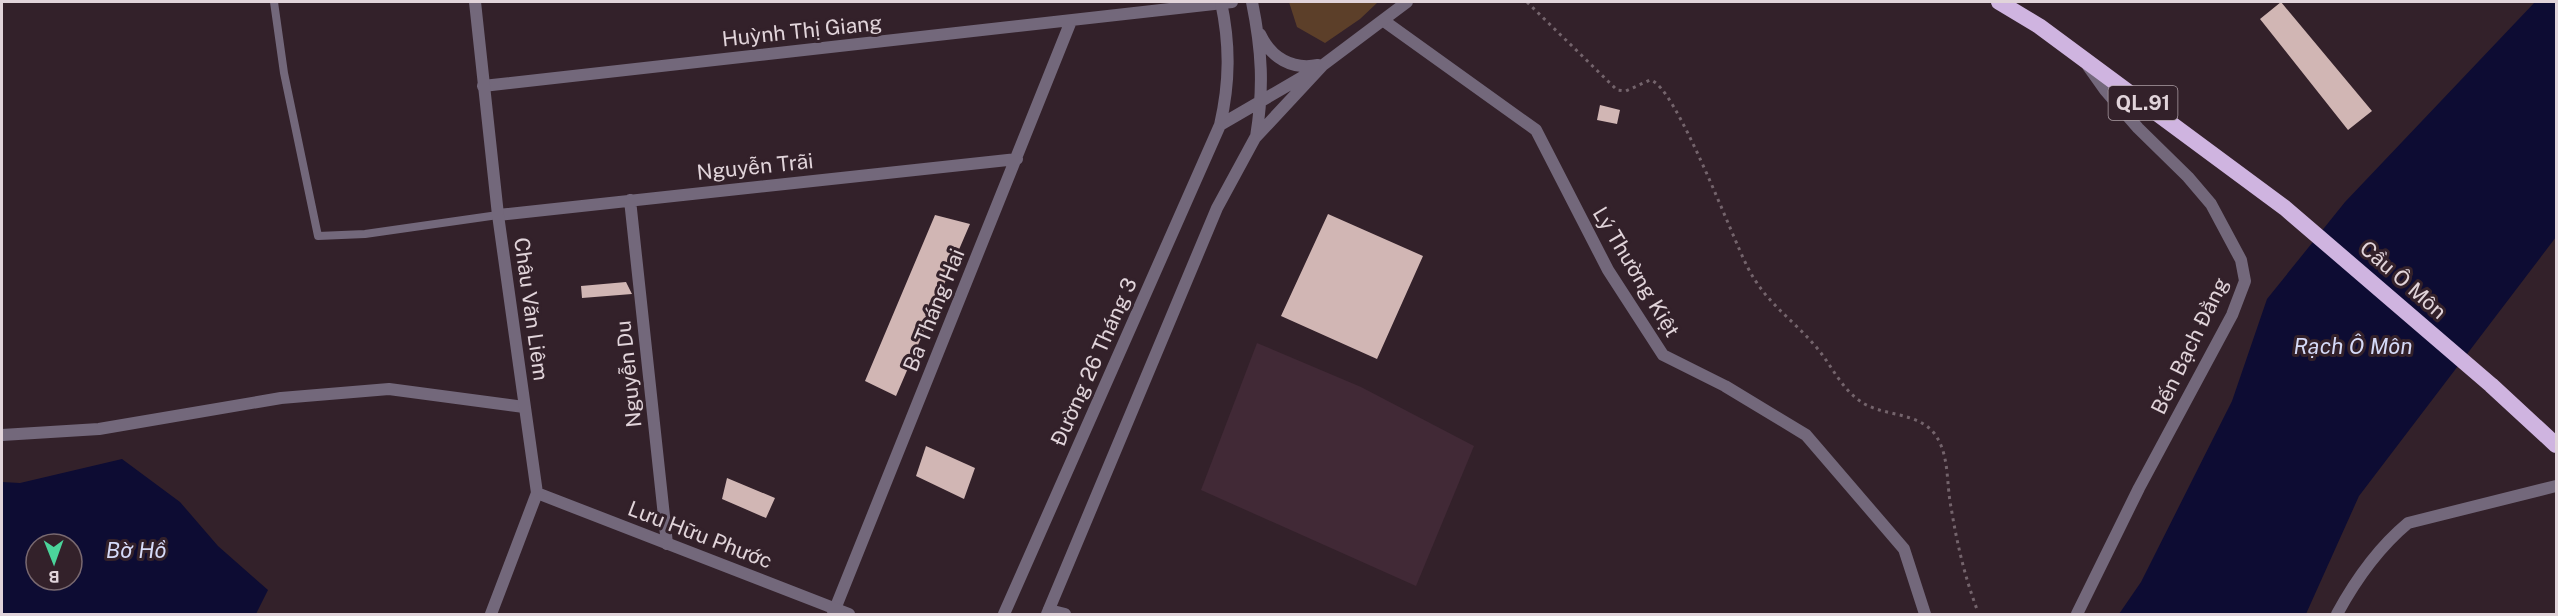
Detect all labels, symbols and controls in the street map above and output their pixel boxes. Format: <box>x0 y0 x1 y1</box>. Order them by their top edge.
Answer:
street label: Huỳnh Thị Giang <box>721 10 883 51</box>
road number: QL.91 <box>2108 86 2178 120</box>
street label: Nguyễn Trãi <box>695 148 815 185</box>
street label: Lý Thường Kiệt <box>1588 202 1685 341</box>
street label: Cầu Ô Môn <box>2355 235 2452 324</box>
street label: Châu Văn Liêm <box>509 236 554 382</box>
street label: Ba Tháng Hai <box>898 245 969 375</box>
street label: Bến Bạch Đằng <box>2146 273 2233 418</box>
street label: Đường 26 Tháng 3 <box>1045 274 1142 450</box>
street label: Nguyễn Du <box>610 319 647 429</box>
water label: Rạch Ô Môn <box>2293 333 2413 359</box>
street label: Lưu Hữu Phước <box>624 496 776 574</box>
north arrow <box>24 532 84 592</box>
water label: Bờ Hồ <box>106 537 166 563</box>
text: B <box>49 567 60 586</box>

